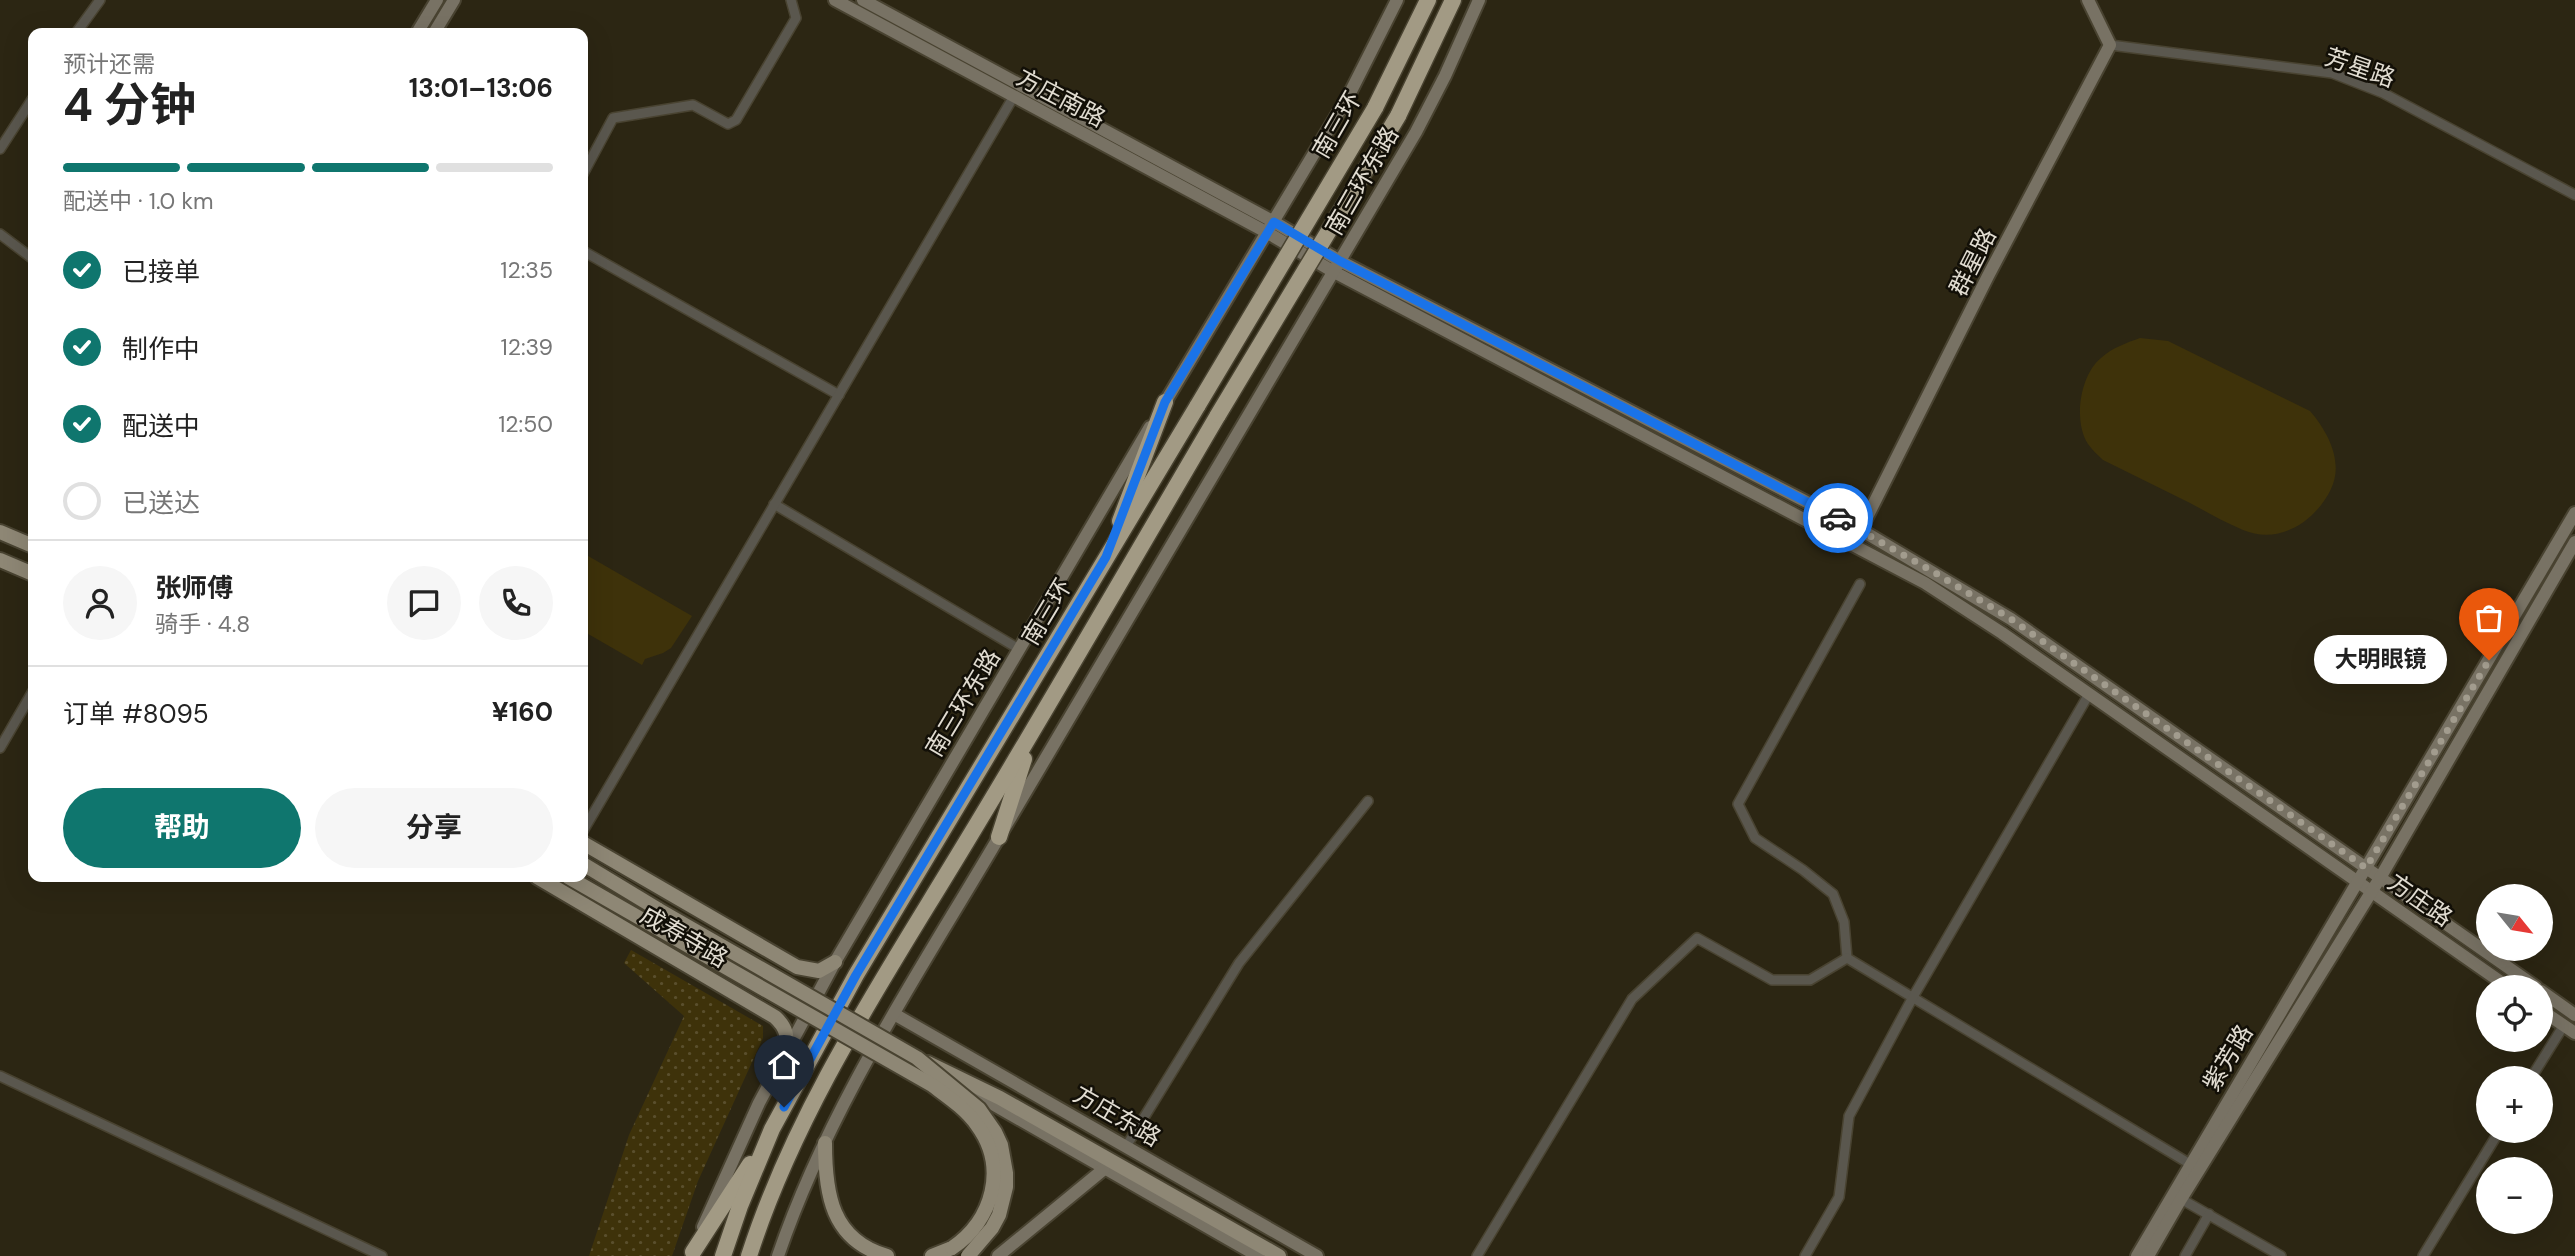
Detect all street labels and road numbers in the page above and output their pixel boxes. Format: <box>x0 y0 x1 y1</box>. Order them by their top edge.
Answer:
street label: 芳星路 <box>2321 41 2399 94</box>
street label: 方庄南路 <box>1012 61 1111 134</box>
street label: 南三环 <box>1305 86 1368 164</box>
street label: 南三环东路 <box>1318 121 1405 240</box>
street label: 群星路 <box>1942 223 2003 301</box>
street label: 南三环 <box>1015 573 1078 651</box>
street label: 南三环东路 <box>918 643 1007 762</box>
street label: 方庄路 <box>2382 866 2459 933</box>
street label: 成寿寺路 <box>635 899 734 974</box>
street label: 紫芳路 <box>2196 1019 2259 1097</box>
street label: 方庄东路 <box>1068 1078 1167 1153</box>

